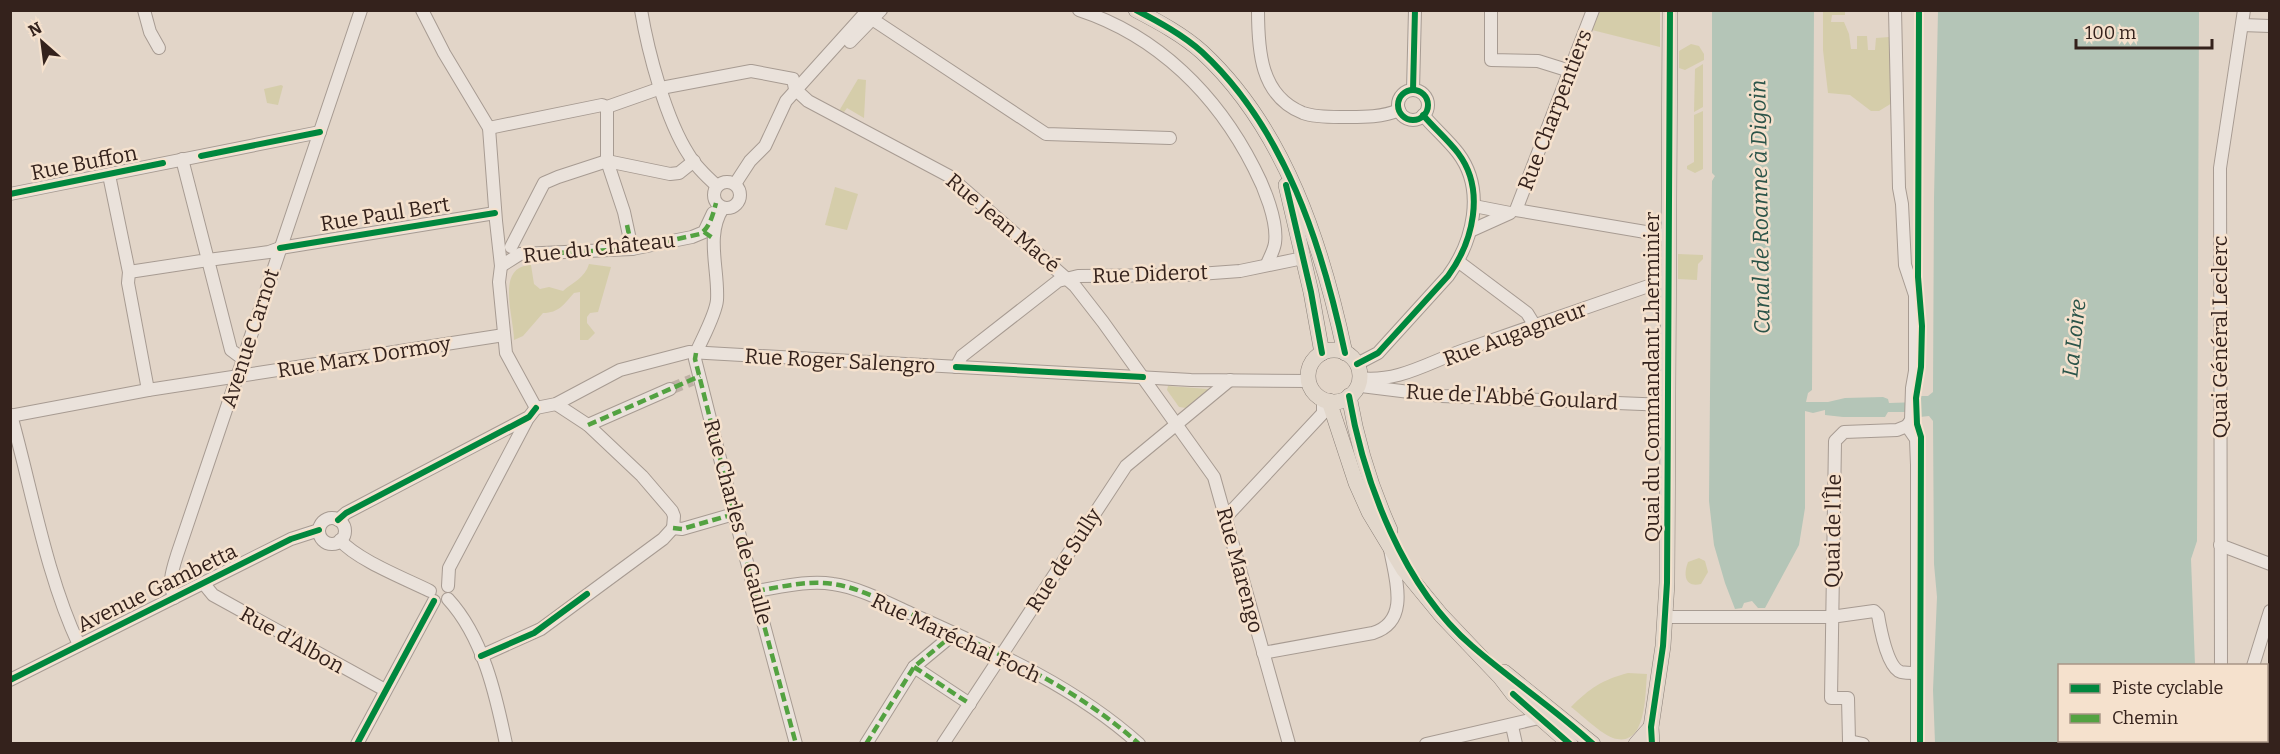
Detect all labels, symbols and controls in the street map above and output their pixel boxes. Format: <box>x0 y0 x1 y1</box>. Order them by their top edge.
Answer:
north arrow <box>12 12 72 72</box>
scale bar <box>2076 12 2212 50</box>
text: N <box>25 18 45 40</box>
text: 100 m <box>2085 22 2136 44</box>
street label: Rue Charpentiers <box>1512 26 1598 194</box>
water label: Canal de Roanne à Digoin <box>1744 80 1776 334</box>
street label: Rue Buffon <box>29 140 139 186</box>
street label: Rue Jean Macé <box>941 168 1065 278</box>
street label: Rue Paul Bert <box>318 191 452 237</box>
street label: Quai du Commandant Lherminier <box>1639 212 1665 542</box>
street label: Rue du Château <box>522 227 676 269</box>
street label: Quai Général Leclerc <box>2207 235 2233 439</box>
street label: Rue Diderot <box>1092 259 1209 289</box>
street label: Avenue Carnot <box>215 265 285 411</box>
street label: Rue Augagneur <box>1440 296 1590 372</box>
water label: La Loire <box>2056 298 2092 378</box>
street label: Rue Marx Dormoy <box>275 330 454 384</box>
street label: Rue Roger Salengro <box>744 343 936 379</box>
street label: Rue de l'Abbé Goulard <box>1405 378 1619 416</box>
street label: Rue Charles de Gaulle <box>698 416 778 628</box>
street label: Quai de l'Île <box>1819 474 1847 588</box>
street label: Rue de Sully <box>1021 502 1108 617</box>
street label: Rue Marengo <box>1211 504 1269 636</box>
street label: Avenue Gambetta <box>73 538 242 638</box>
street label: Rue Maréchal Foch <box>867 587 1045 689</box>
street label: Rue d'Albon <box>235 601 349 679</box>
legend <box>2058 664 2268 742</box>
text: Piste cyclable <box>2112 677 2223 699</box>
text: Chemin <box>2112 707 2179 729</box>

